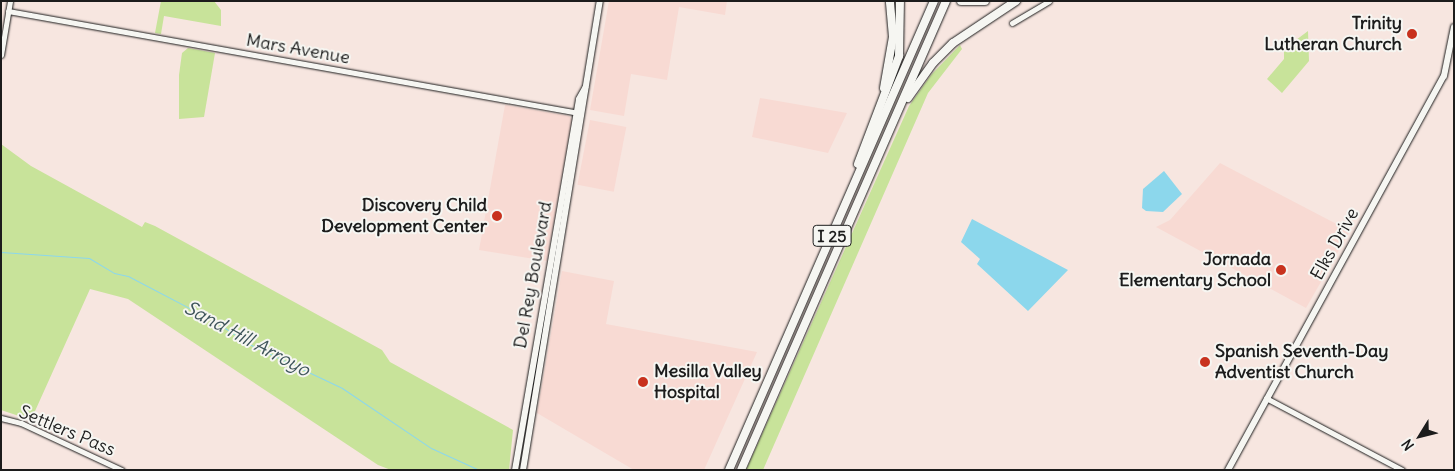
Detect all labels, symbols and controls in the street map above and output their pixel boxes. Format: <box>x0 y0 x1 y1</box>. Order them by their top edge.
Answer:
place label: Trinity Lutheran Church <box>1264 13 1402 56</box>
marker: Trinity Lutheran Church <box>1406 28 1418 40</box>
street label: Mars Avenue <box>244 29 352 69</box>
place label: Discovery Child Development Center <box>321 195 487 238</box>
street label: Del Rey Boulevard <box>509 200 557 350</box>
street label: Elks Drive <box>1306 204 1364 284</box>
marker: Discovery Child Development Center <box>491 210 503 222</box>
road number: I 25 <box>812 222 852 250</box>
place label: Jornada Elementary School <box>1119 249 1271 292</box>
marker: Jornada Elementary School <box>1275 264 1287 276</box>
water label: Sand Hill Arroyo <box>180 296 314 382</box>
place label: Spanish Seventh-Day Adventist Church <box>1215 341 1388 384</box>
marker: Spanish Seventh-Day Adventist Church <box>1199 356 1211 368</box>
place label: Mesilla Valley Hospital <box>654 361 762 404</box>
marker: Mesilla Valley Hospital <box>636 375 650 389</box>
street label: Settlers Pass <box>16 401 118 461</box>
north arrow <box>1395 411 1445 461</box>
text: N <box>1398 436 1418 454</box>

